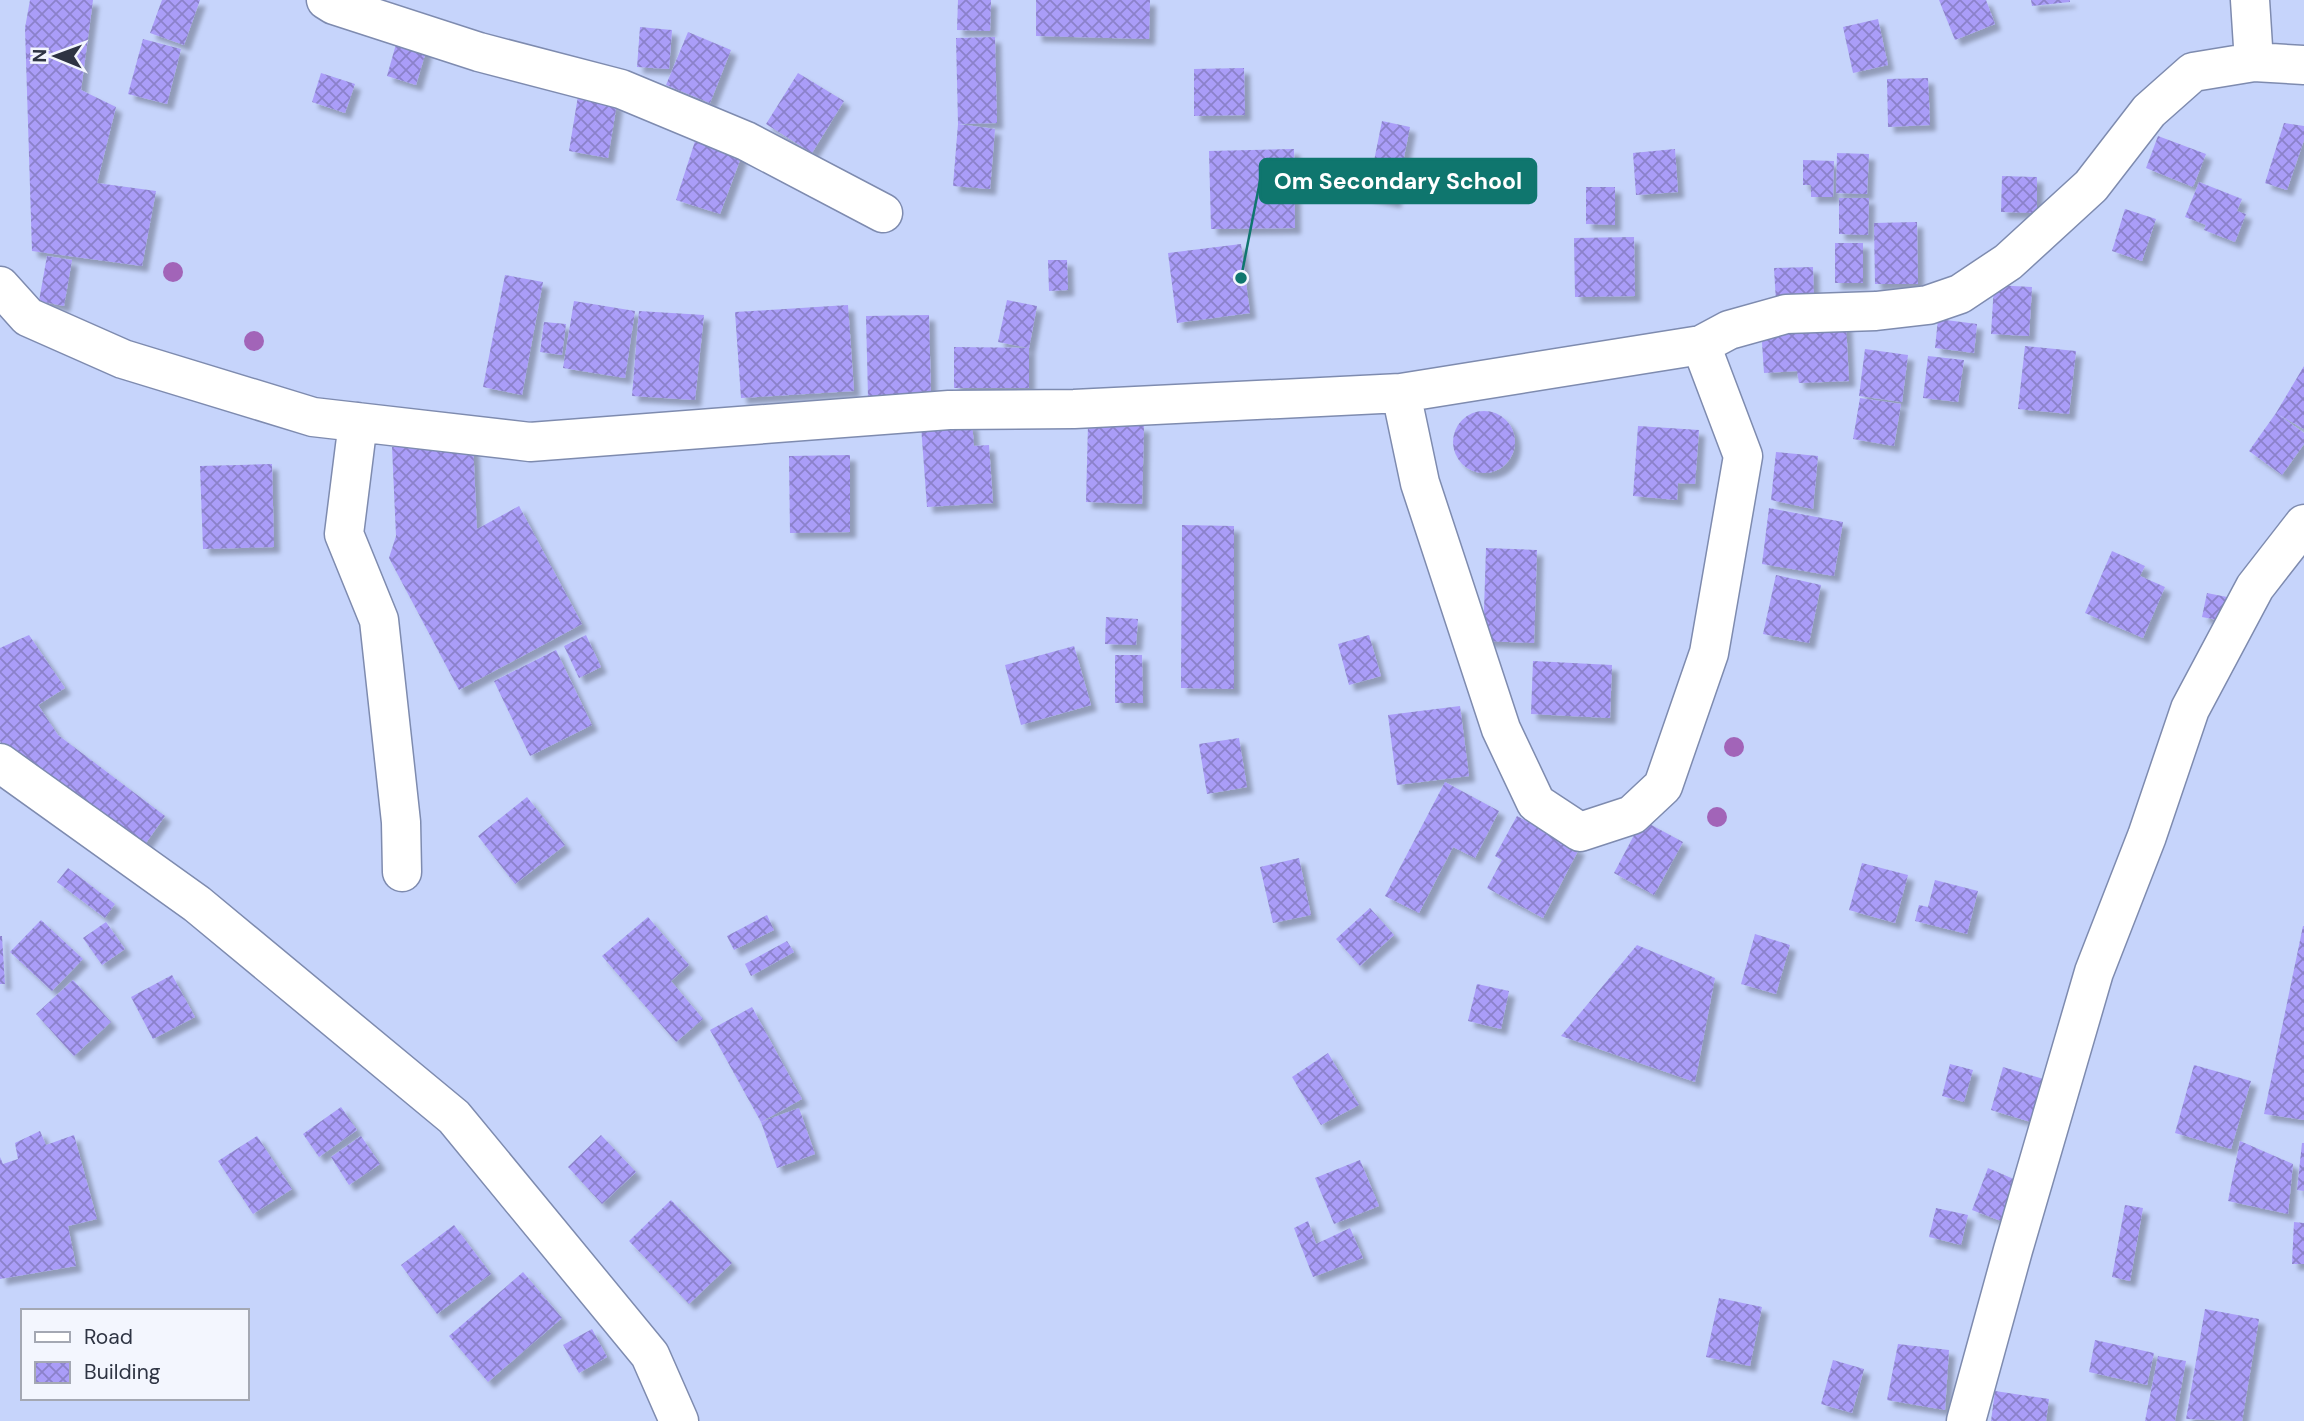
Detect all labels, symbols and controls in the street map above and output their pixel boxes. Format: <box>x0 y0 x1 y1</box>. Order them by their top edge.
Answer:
north arrow <box>21 21 91 91</box>
text: N <box>27 49 52 63</box>
callout: Om Secondary School <box>1260 159 1536 203</box>
text: Om Secondary School <box>1274 166 1522 196</box>
legend <box>21 1309 248 1400</box>
text: Road <box>84 1323 133 1351</box>
text: Building <box>84 1358 161 1386</box>

